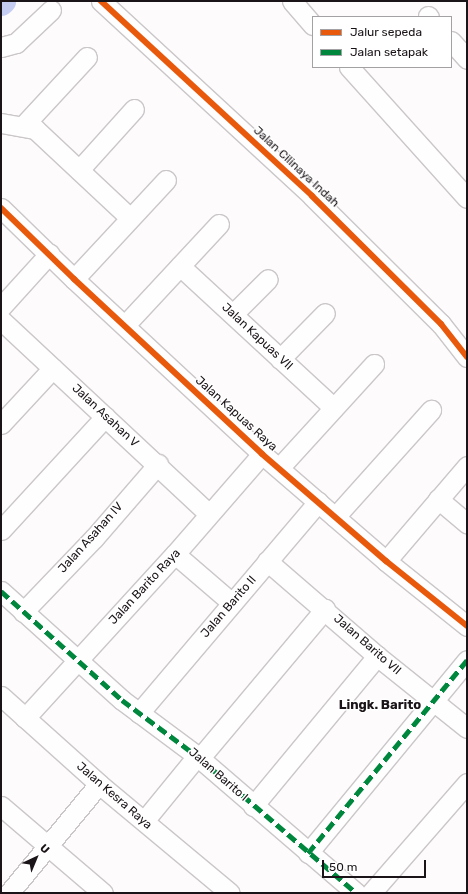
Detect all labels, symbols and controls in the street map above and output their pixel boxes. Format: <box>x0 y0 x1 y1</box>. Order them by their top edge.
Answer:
legend <box>312 16 452 68</box>
text: Jalur sepeda <box>350 25 422 39</box>
text: Jalan setapak <box>350 45 428 59</box>
street label: Jalan Cilinaya Indah <box>250 124 342 210</box>
street label: Jalan Kapuas VII <box>218 300 296 374</box>
street label: Jalan Kapuas Raya <box>192 373 280 455</box>
street label: Jalan Asahan V <box>68 381 142 451</box>
street label: Jalan Asahan IV <box>56 500 126 576</box>
street label: Jalan Barito Raya <box>106 546 184 628</box>
street label: Jalan Barito II <box>198 573 260 641</box>
street label: Jalan Barito VII <box>330 612 404 678</box>
district label: Lingk. Barito <box>339 697 421 713</box>
street label: Jalan Barito I <box>185 745 251 805</box>
street label: Jalan Kesra Raya <box>73 759 155 833</box>
north arrow <box>16 838 56 878</box>
text: U <box>37 842 52 856</box>
scale bar <box>324 852 428 878</box>
text: 50 m <box>329 860 357 874</box>

